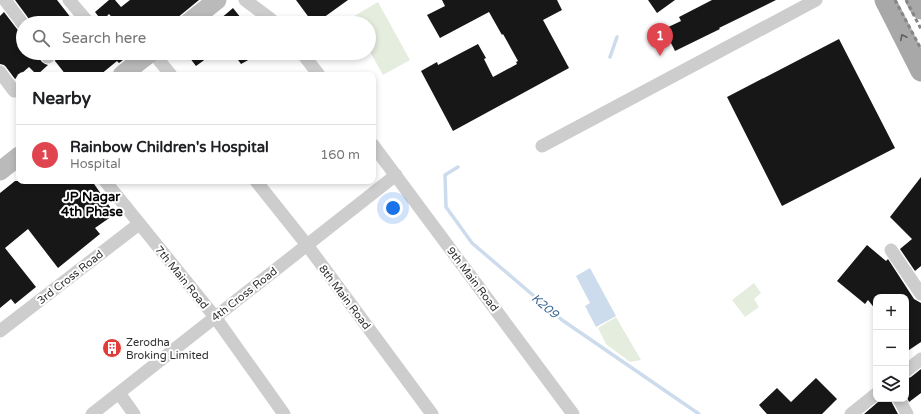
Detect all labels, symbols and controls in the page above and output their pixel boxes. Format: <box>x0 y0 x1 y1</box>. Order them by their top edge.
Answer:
search box <box>16 16 376 60</box>
pin: 1 <box>647 23 673 56</box>
icon: search <box>30 27 52 49</box>
text: Search here <box>62 29 146 47</box>
one-way arrow <box>901 33 908 41</box>
text: Nearby <box>32 88 91 109</box>
text: Rainbow Children's Hospital <box>70 138 269 156</box>
text: 1 <box>41 147 49 163</box>
text: 160 m <box>320 147 360 163</box>
text: Hospital <box>70 156 121 172</box>
district label: JP Nagar 4th Phase <box>61 189 124 220</box>
your location <box>383 198 403 218</box>
street label: 7th Main Road <box>152 243 211 312</box>
street label: 9th Main Road <box>444 244 501 314</box>
street label: 3rd Cross Road <box>35 248 106 307</box>
street label: 8th Main Road <box>316 262 373 332</box>
street label: 4th Cross Road <box>209 265 280 324</box>
water label: K209 <box>529 291 562 322</box>
map controls <box>873 294 909 402</box>
button: + <box>873 294 909 330</box>
button: − <box>873 330 909 366</box>
place label: Zerodha Broking Limited <box>126 336 209 362</box>
building icon: Zerodha Broking Limited <box>101 337 123 359</box>
button: layers <box>873 366 909 402</box>

